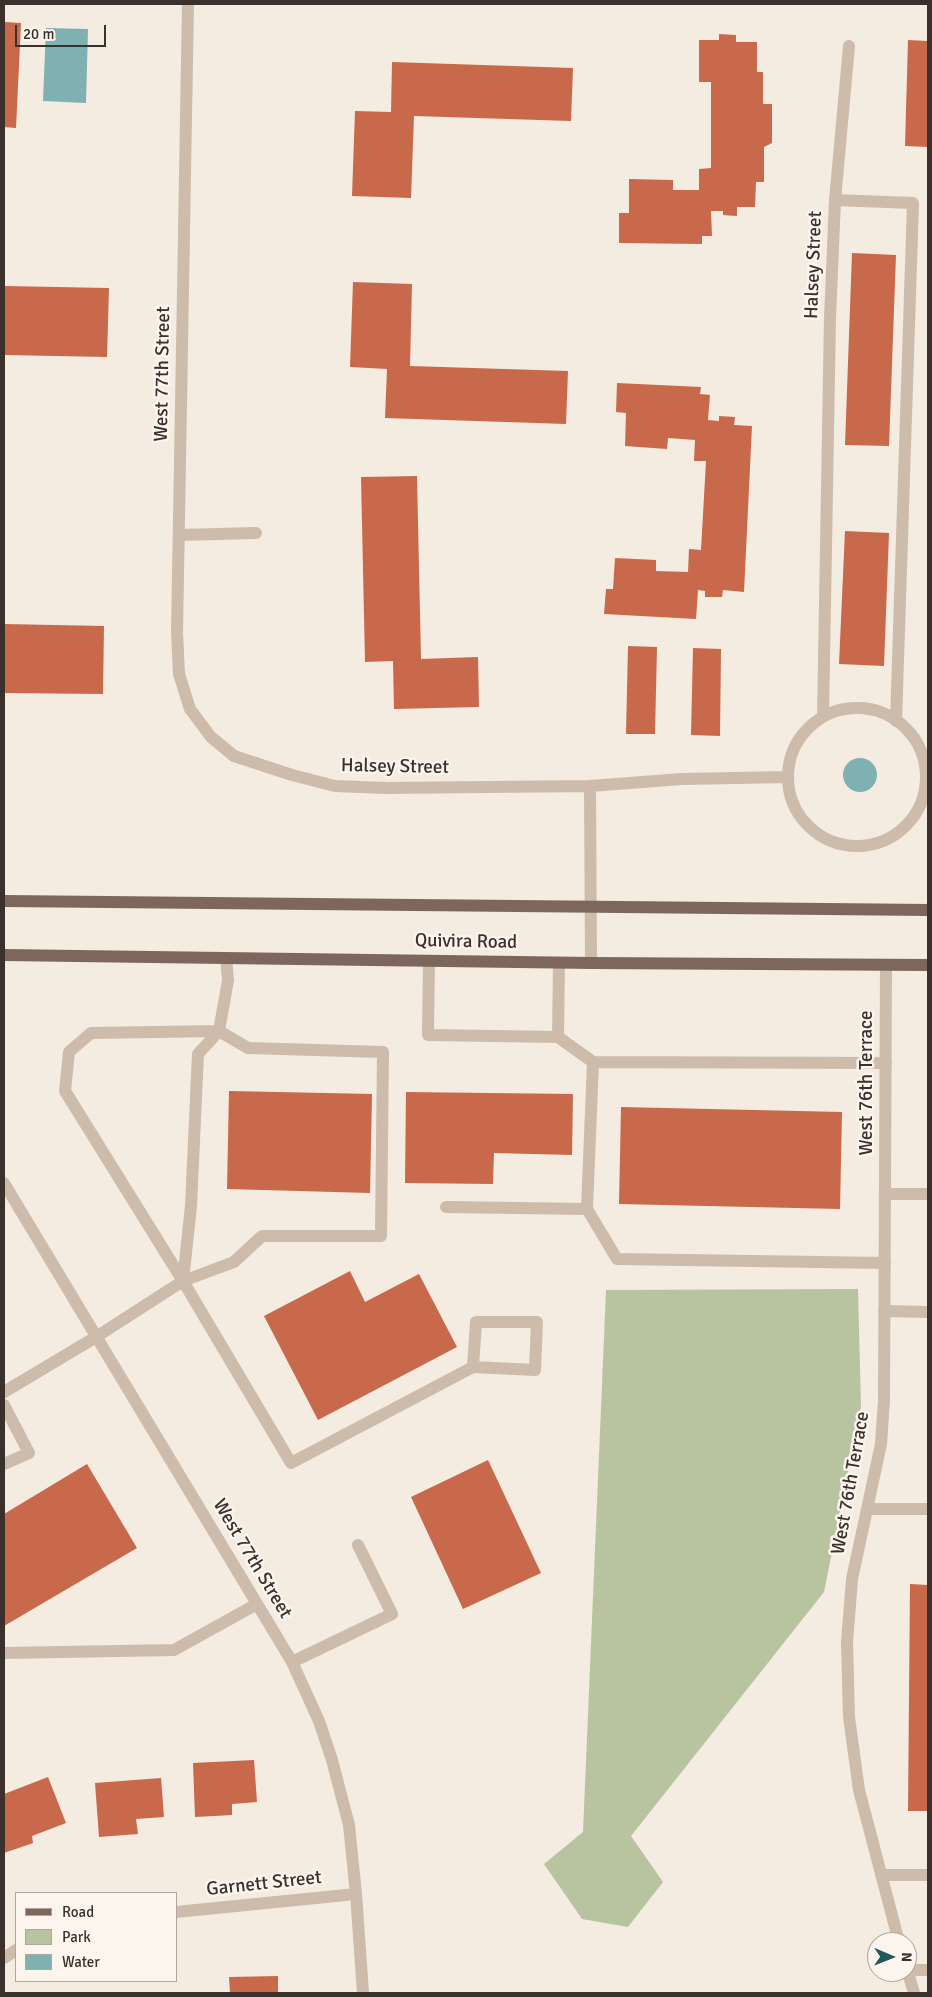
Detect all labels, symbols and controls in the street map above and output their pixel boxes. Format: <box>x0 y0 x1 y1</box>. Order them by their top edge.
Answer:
scale bar <box>18 15 109 47</box>
text: 20 m <box>23 25 54 43</box>
street label: Halsey Street <box>801 211 827 319</box>
street label: West 77th Street <box>150 306 176 442</box>
street label: Halsey Street <box>341 755 449 779</box>
street label: Quivira Road <box>415 930 517 954</box>
street label: West 76th Terrace <box>856 1011 878 1155</box>
street label: West 76th Terrace <box>827 1410 875 1556</box>
street label: West 77th Street <box>207 1495 297 1623</box>
street label: Garnett Street <box>205 1867 323 1901</box>
legend <box>15 1892 178 1982</box>
text: Road <box>62 1903 94 1921</box>
text: Park <box>62 1928 91 1946</box>
north arrow <box>867 1932 917 1982</box>
text: N <box>898 1952 915 1962</box>
text: Water <box>62 1953 100 1971</box>

